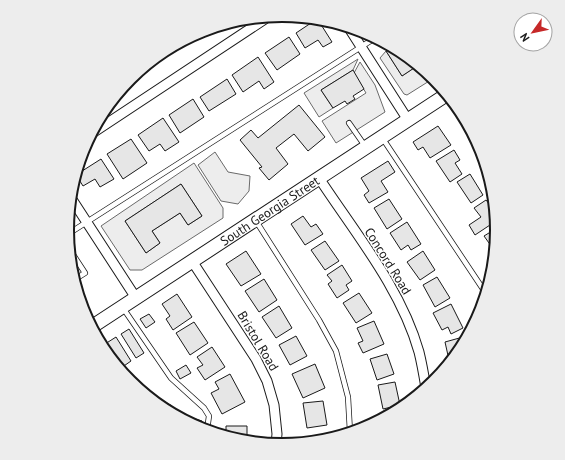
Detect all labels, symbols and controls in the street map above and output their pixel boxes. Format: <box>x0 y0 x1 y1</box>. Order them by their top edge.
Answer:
north arrow <box>513 12 553 52</box>
text: N <box>517 31 532 44</box>
street label: South Georgia Street <box>217 171 323 249</box>
street label: Concord Road <box>361 224 415 298</box>
street label: Bristol Road <box>233 308 283 374</box>

